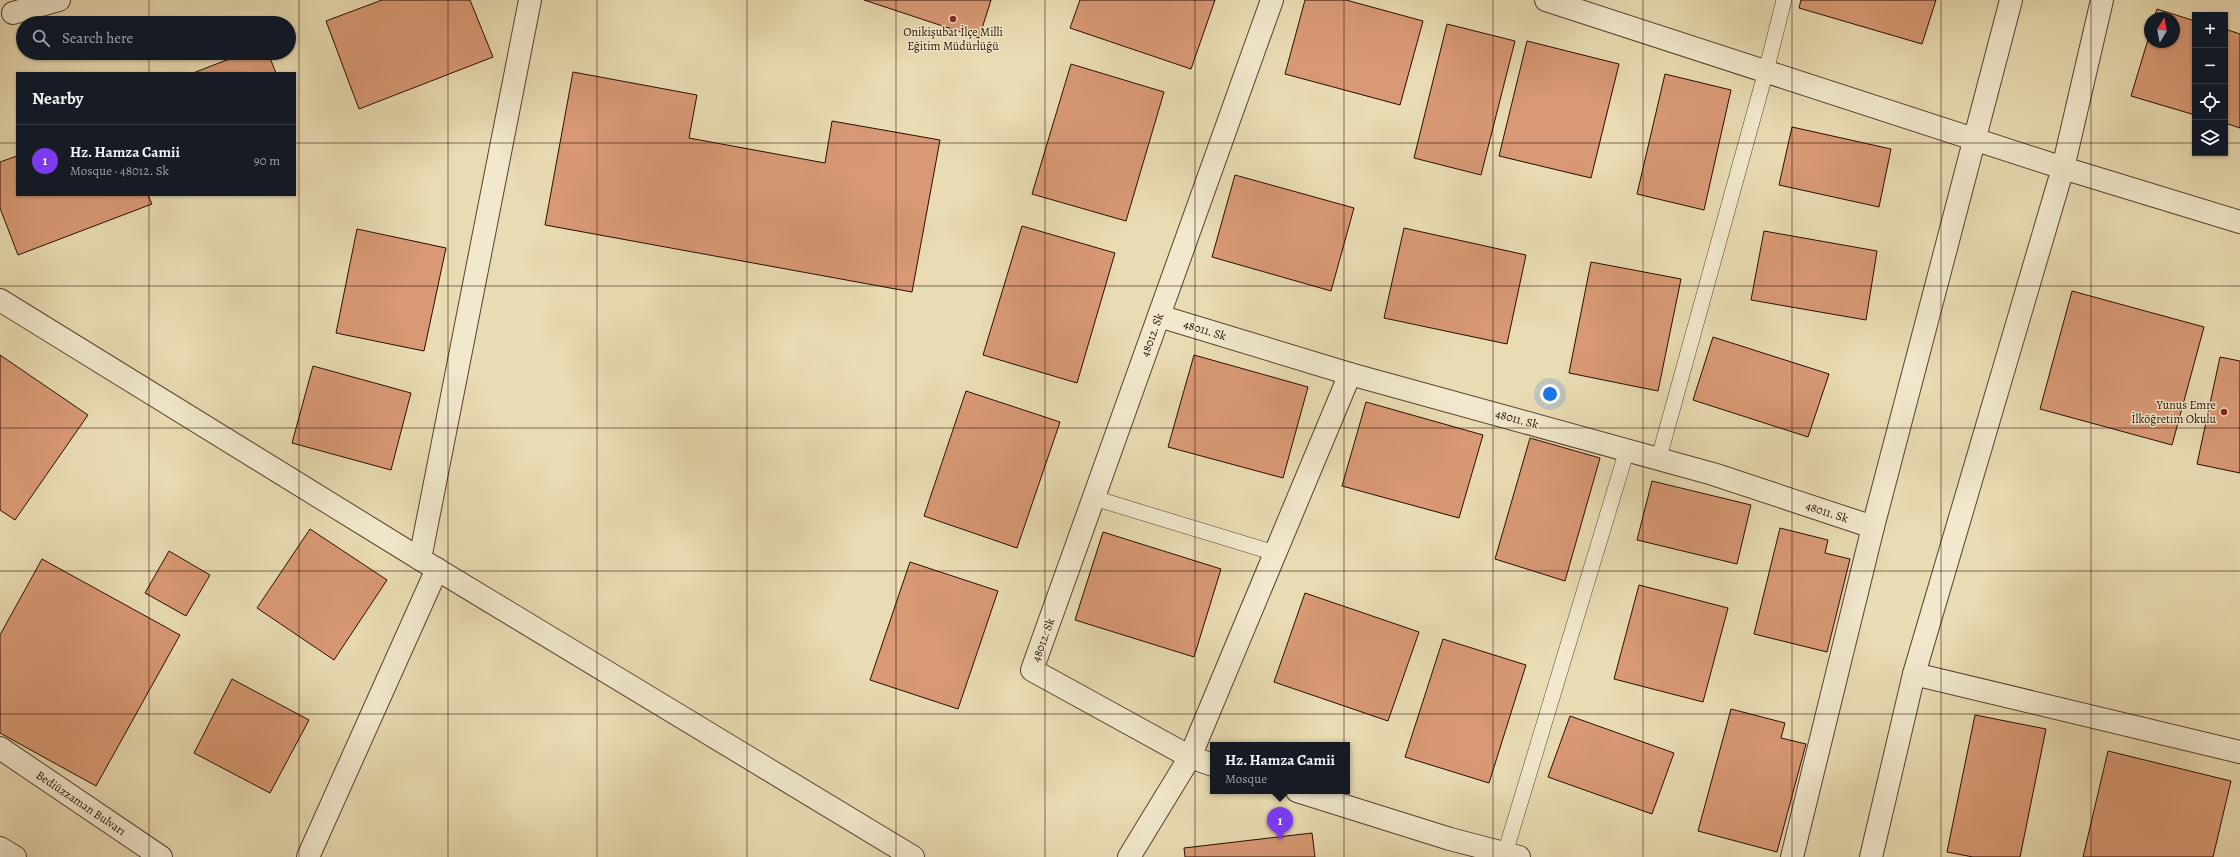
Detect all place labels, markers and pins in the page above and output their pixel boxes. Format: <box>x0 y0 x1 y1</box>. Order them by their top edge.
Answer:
marker: Onikişubat İlçe Milli Eğitim Müdürlüğü <box>948 14 958 24</box>
place label: Onikişubat İlçe Milli Eğitim Müdürlüğü <box>903 24 1003 54</box>
place label: Yunus Emre İlköğretim Okulu <box>2131 397 2216 427</box>
marker: Yunus Emre İlköğretim Okulu <box>2219 407 2229 417</box>
pin: 1 <box>1267 807 1293 840</box>

